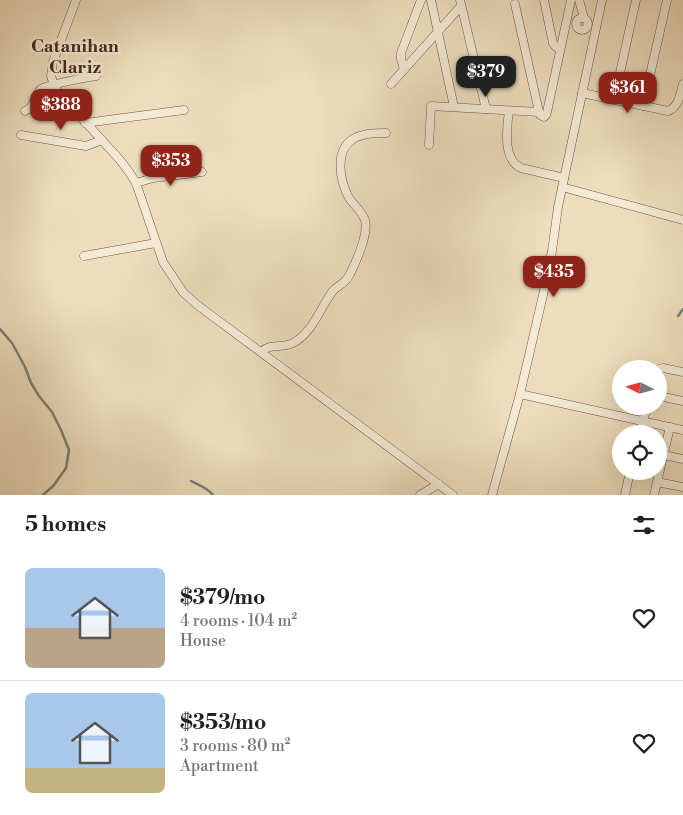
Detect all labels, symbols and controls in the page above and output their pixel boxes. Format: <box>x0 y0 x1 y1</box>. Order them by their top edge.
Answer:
district label: Catanihan Clariz <box>31 35 119 79</box>
pin: $379 <box>456 56 516 98</box>
text: $379 <box>467 62 505 82</box>
pin: $361 <box>598 72 658 114</box>
text: $361 <box>610 78 646 98</box>
pin: $388 <box>31 88 91 131</box>
text: $388 <box>41 95 81 115</box>
pin: $353 <box>141 144 201 187</box>
text: $353 <box>152 151 190 171</box>
pin: $435 <box>524 256 584 298</box>
text: $435 <box>534 262 574 282</box>
north arrow <box>612 360 668 415</box>
map controls <box>612 360 667 480</box>
button: locate <box>612 425 667 480</box>
icon: filters <box>630 511 658 539</box>
text: 5 homes <box>25 512 106 538</box>
text: $379/mo <box>180 585 265 611</box>
icon: home <box>65 588 125 648</box>
icon: heart <box>630 604 658 632</box>
text: 4 rooms · 104 m² <box>180 611 297 631</box>
text: House <box>180 631 226 651</box>
text: $353/mo <box>180 710 266 736</box>
icon: home <box>65 713 125 773</box>
icon: heart <box>630 729 658 757</box>
text: 3 rooms · 80 m² <box>180 736 290 756</box>
text: Apartment <box>180 756 259 776</box>

